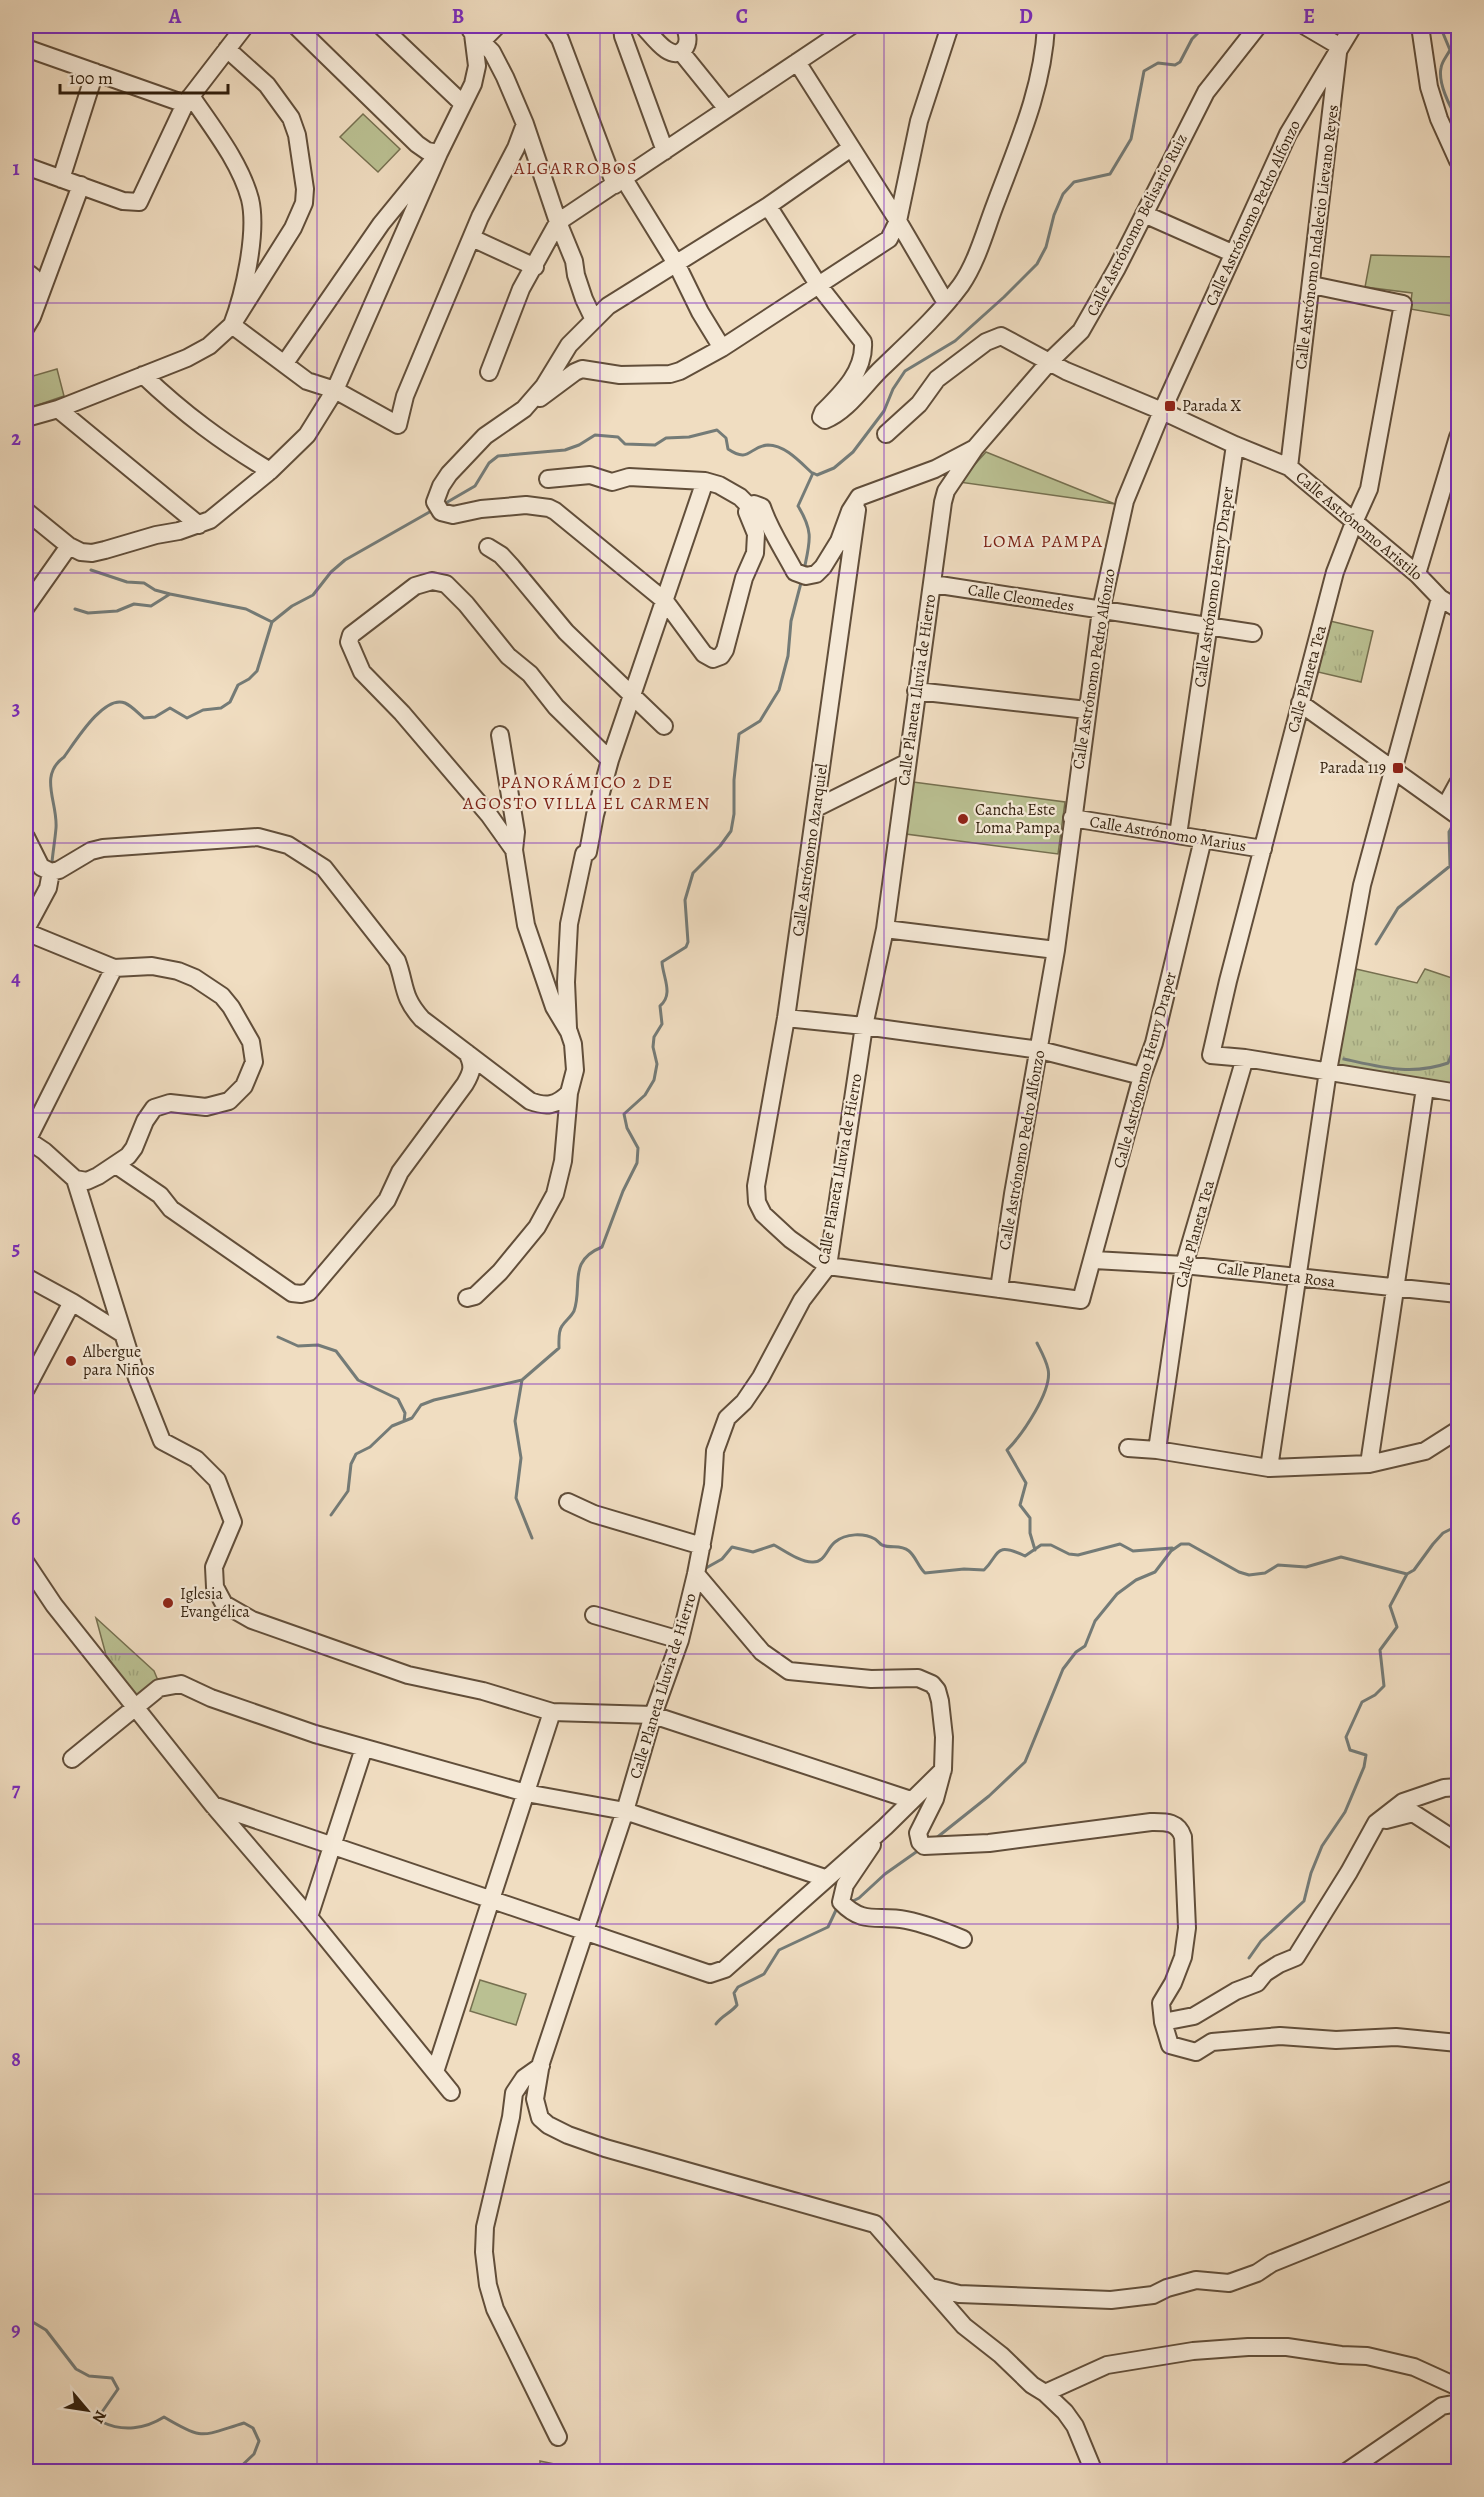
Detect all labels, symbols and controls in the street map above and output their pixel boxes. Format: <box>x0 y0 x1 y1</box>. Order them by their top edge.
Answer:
text: A <box>168 3 182 30</box>
text: B <box>452 3 464 30</box>
text: C <box>736 3 748 30</box>
text: D <box>1019 3 1033 30</box>
text: E <box>1303 3 1315 30</box>
scale bar <box>60 57 228 95</box>
text: 100 m <box>69 66 113 90</box>
street label: Calle Astrónomo Indalecio Lievano Reyes <box>1290 103 1344 371</box>
street label: Calle Astrónomo Pedro Alfonzo <box>1200 116 1306 310</box>
street label: Calle Astrónomo Belisario Ruiz <box>1081 130 1193 320</box>
text: 1 <box>12 155 20 182</box>
district label: ALGARROBOS <box>513 156 638 180</box>
place label: Parada X <box>1182 395 1242 417</box>
marker: Parada X <box>1163 399 1177 413</box>
text: 2 <box>11 425 21 452</box>
street label: Calle Astrónomo Aristilo <box>1291 466 1427 586</box>
street label: Calle Astrónomo Henry Draper <box>1189 485 1239 689</box>
district label: LOMA PAMPA <box>982 529 1104 553</box>
street label: Calle Astrónomo Pedro Alfonzo <box>1067 567 1121 771</box>
street label: Calle Cleomedes <box>966 579 1076 617</box>
street label: Calle Planeta Lluvia de Hierro <box>893 593 941 787</box>
street label: Calle Planeta Tea <box>1282 622 1332 735</box>
text: 3 <box>12 695 20 722</box>
place label: Parada 119 <box>1319 757 1386 779</box>
marker: Parada 119 <box>1391 761 1405 775</box>
street label: Calle Astrónomo Azarquiel <box>787 762 833 938</box>
district label: PANORÁMICO 2 DE AGOSTO VILLA EL CARMEN <box>462 770 711 815</box>
place label: Cancha Este Loma Pampa <box>975 799 1061 839</box>
street label: Calle Astrónomo Marius <box>1088 811 1248 857</box>
marker: Cancha Este Loma Pampa <box>956 812 970 826</box>
text: 4 <box>11 965 21 992</box>
street label: Calle Astrónomo Henry Draper <box>1108 969 1182 1171</box>
street label: Calle Astrónomo Pedro Alfonzo <box>994 1048 1050 1252</box>
street label: Calle Planeta Lluvia de Hierro <box>812 1072 868 1266</box>
street label: Calle Planeta Tea <box>1170 1177 1220 1290</box>
text: 5 <box>12 1235 20 1262</box>
street label: Calle Planeta Rosa <box>1216 1257 1337 1293</box>
place label: Albergue para Niños <box>82 1341 155 1381</box>
marker: Albergue para Niños <box>64 1354 78 1368</box>
text: 6 <box>11 1505 21 1532</box>
place label: Iglesia Evangélica <box>180 1583 250 1623</box>
street label: Calle Planeta Lluvia de Hierro <box>624 1590 702 1782</box>
marker: Iglesia Evangélica <box>161 1596 175 1610</box>
text: 7 <box>12 1776 21 1803</box>
text: 8 <box>11 2046 21 2073</box>
text: 9 <box>11 2316 21 2343</box>
north arrow <box>57 2380 117 2440</box>
text: N <box>87 2406 112 2428</box>

